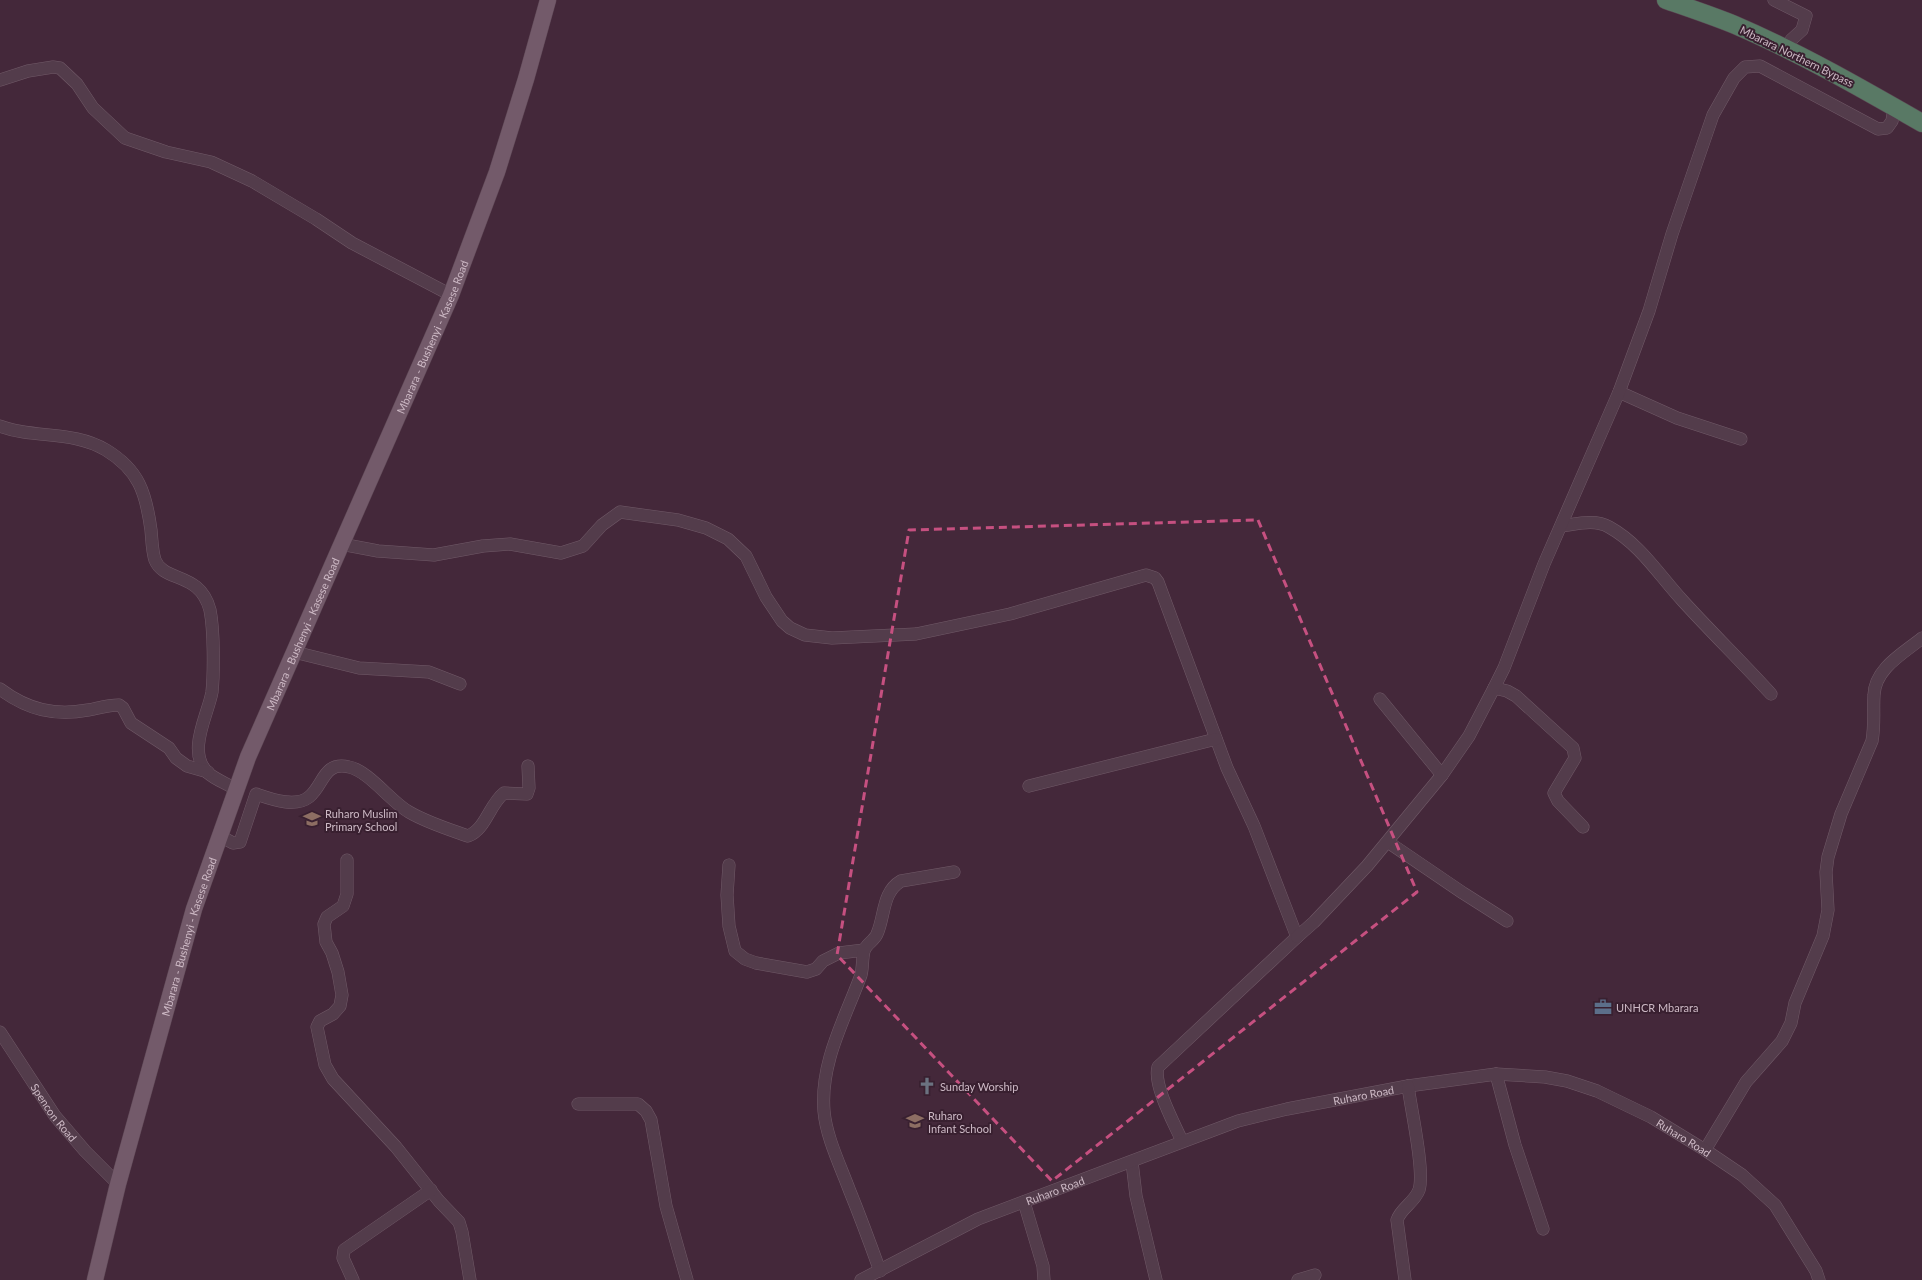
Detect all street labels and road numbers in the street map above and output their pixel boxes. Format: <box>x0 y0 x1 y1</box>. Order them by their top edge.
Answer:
street label: Mbarara Northern Bypass <box>1738 23 1856 89</box>
street label: Mbarara - Bushenyi - Kasese Road <box>393 258 470 415</box>
street label: Mbarara - Bushenyi - Kasese Road <box>263 555 341 712</box>
street label: Mbarara - Bushenyi - Kasese Road <box>158 855 218 1017</box>
street label: Spencon Road <box>29 1081 80 1144</box>
street label: Ruharo Road <box>1332 1082 1395 1107</box>
street label: Ruharo Road <box>1654 1116 1714 1159</box>
street label: Ruharo Road <box>1024 1173 1086 1207</box>

